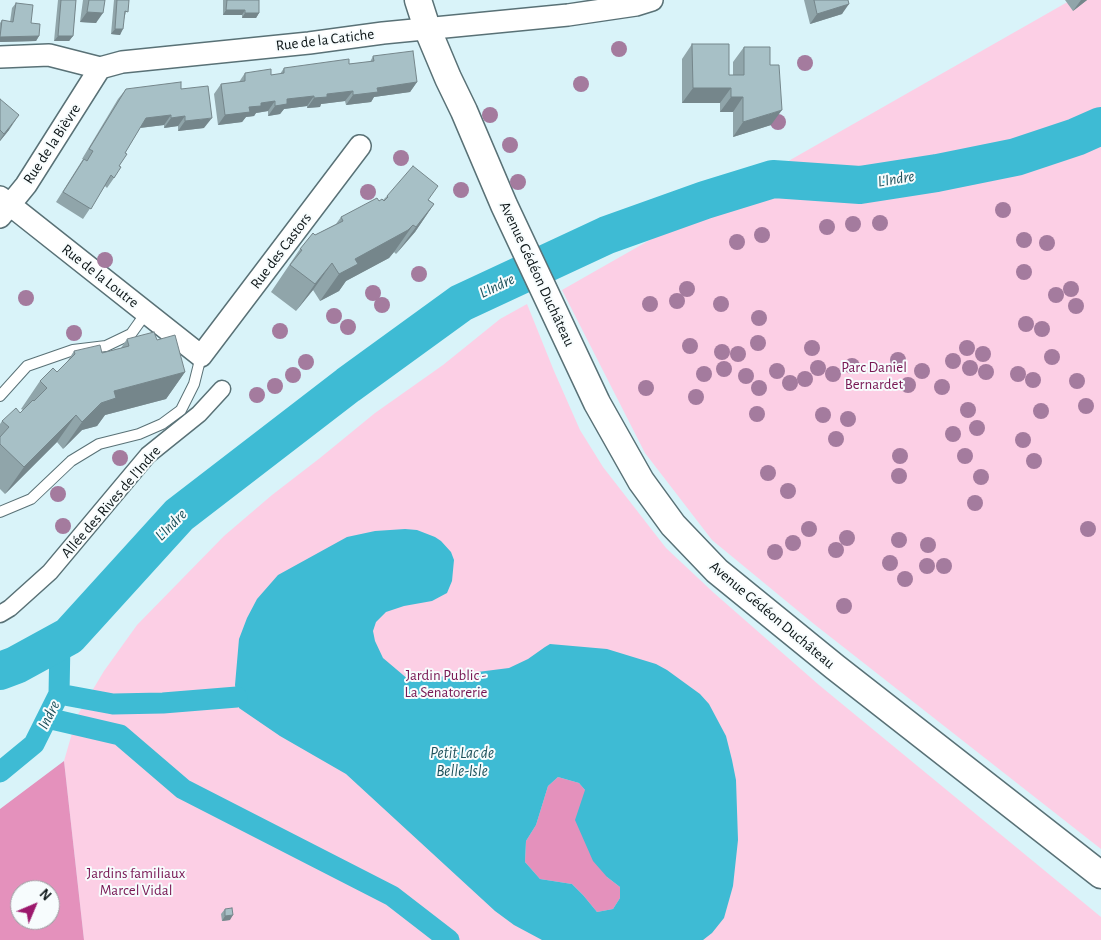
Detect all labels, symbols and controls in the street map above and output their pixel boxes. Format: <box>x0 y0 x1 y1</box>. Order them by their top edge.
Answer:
street label: Rue de la Catiche <box>275 25 375 55</box>
street label: Rue de la Bièvre <box>19 101 85 187</box>
water label: L'Indre <box>876 167 916 191</box>
street label: Avenue Gédéon Duchâteau <box>495 199 579 349</box>
street label: Rue des Castors <box>247 210 315 292</box>
street label: Rue de la Loutre <box>58 240 142 312</box>
water label: L'Indre <box>476 269 518 303</box>
park label: Parc Daniel Bernardet <box>841 358 907 393</box>
street label: Allée des Rives de l'Indre <box>57 442 165 562</box>
water label: L'Indre <box>151 505 191 545</box>
street label: Avenue Gédéon Duchâteau <box>706 557 838 673</box>
park label: Jardin Public - La Senatorerie <box>405 666 487 701</box>
water label: Indre <box>34 697 64 733</box>
water label: Petit Lac de Belle-Isle <box>430 743 494 781</box>
park label: Jardins familiaux Marcel Vidal <box>87 864 185 899</box>
north arrow <box>10 880 60 930</box>
text: N <box>37 887 53 903</box>

